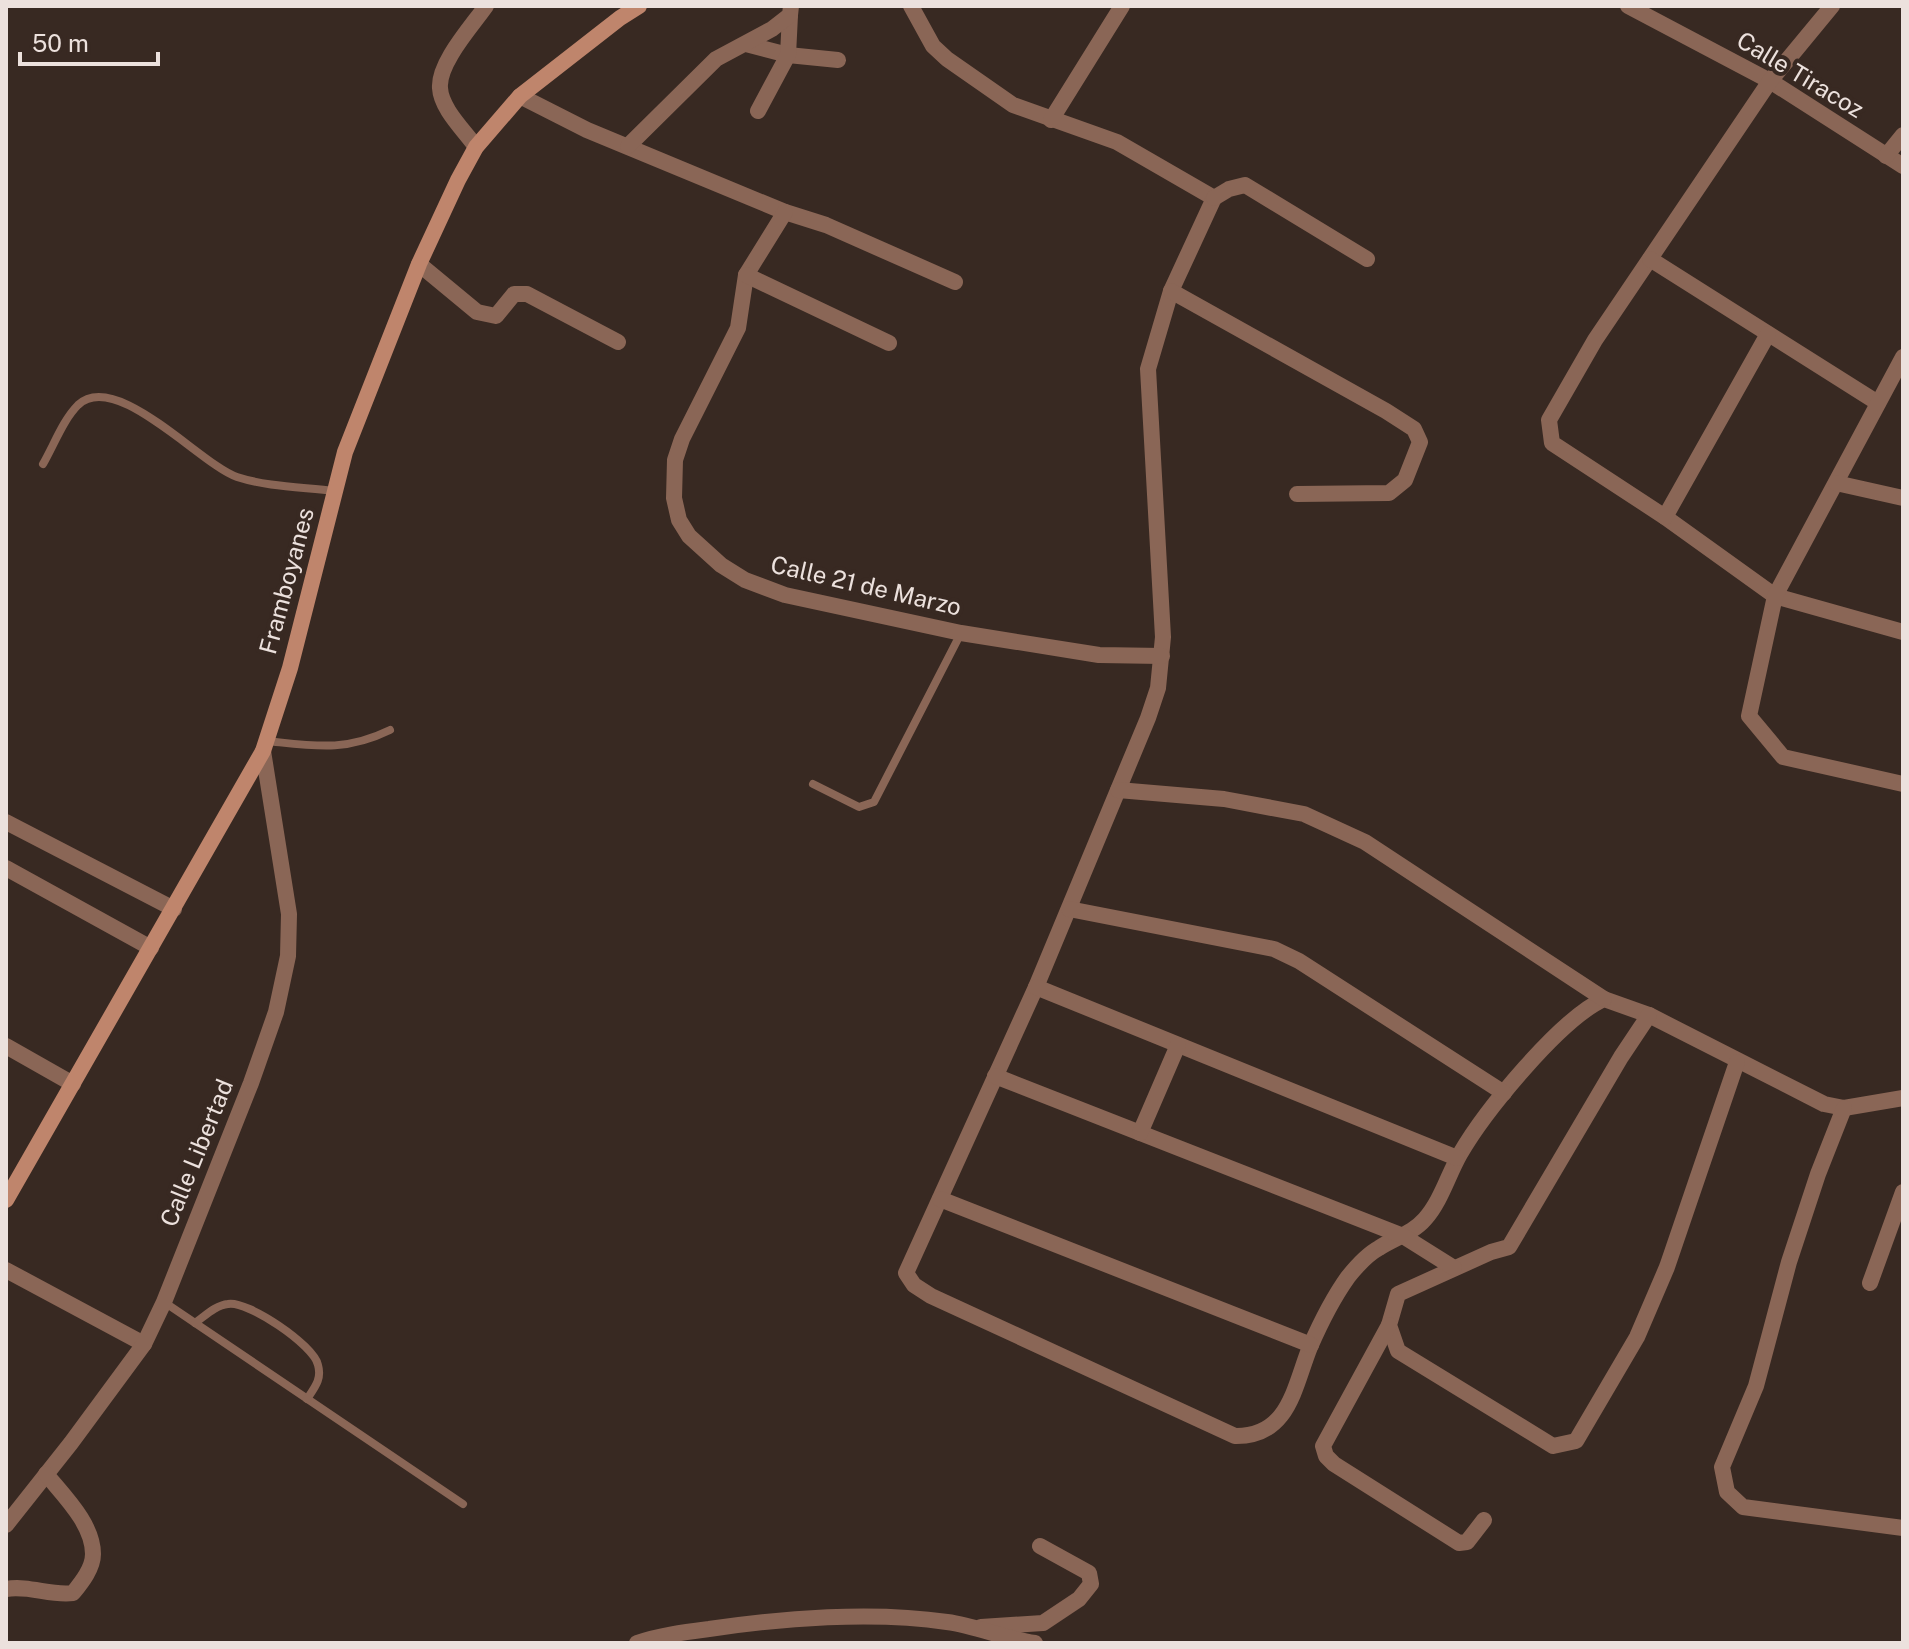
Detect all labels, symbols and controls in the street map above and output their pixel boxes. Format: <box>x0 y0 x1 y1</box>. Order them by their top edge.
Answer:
scale bar <box>20 16 158 66</box>
street label: Calle Tiracoz <box>1732 25 1869 123</box>
text: 50 m <box>32 29 89 57</box>
street label: Framboyanes <box>253 505 319 657</box>
street label: Calle 21 de Marzo <box>768 549 964 621</box>
street label: Calle Libertad <box>154 1075 238 1230</box>

